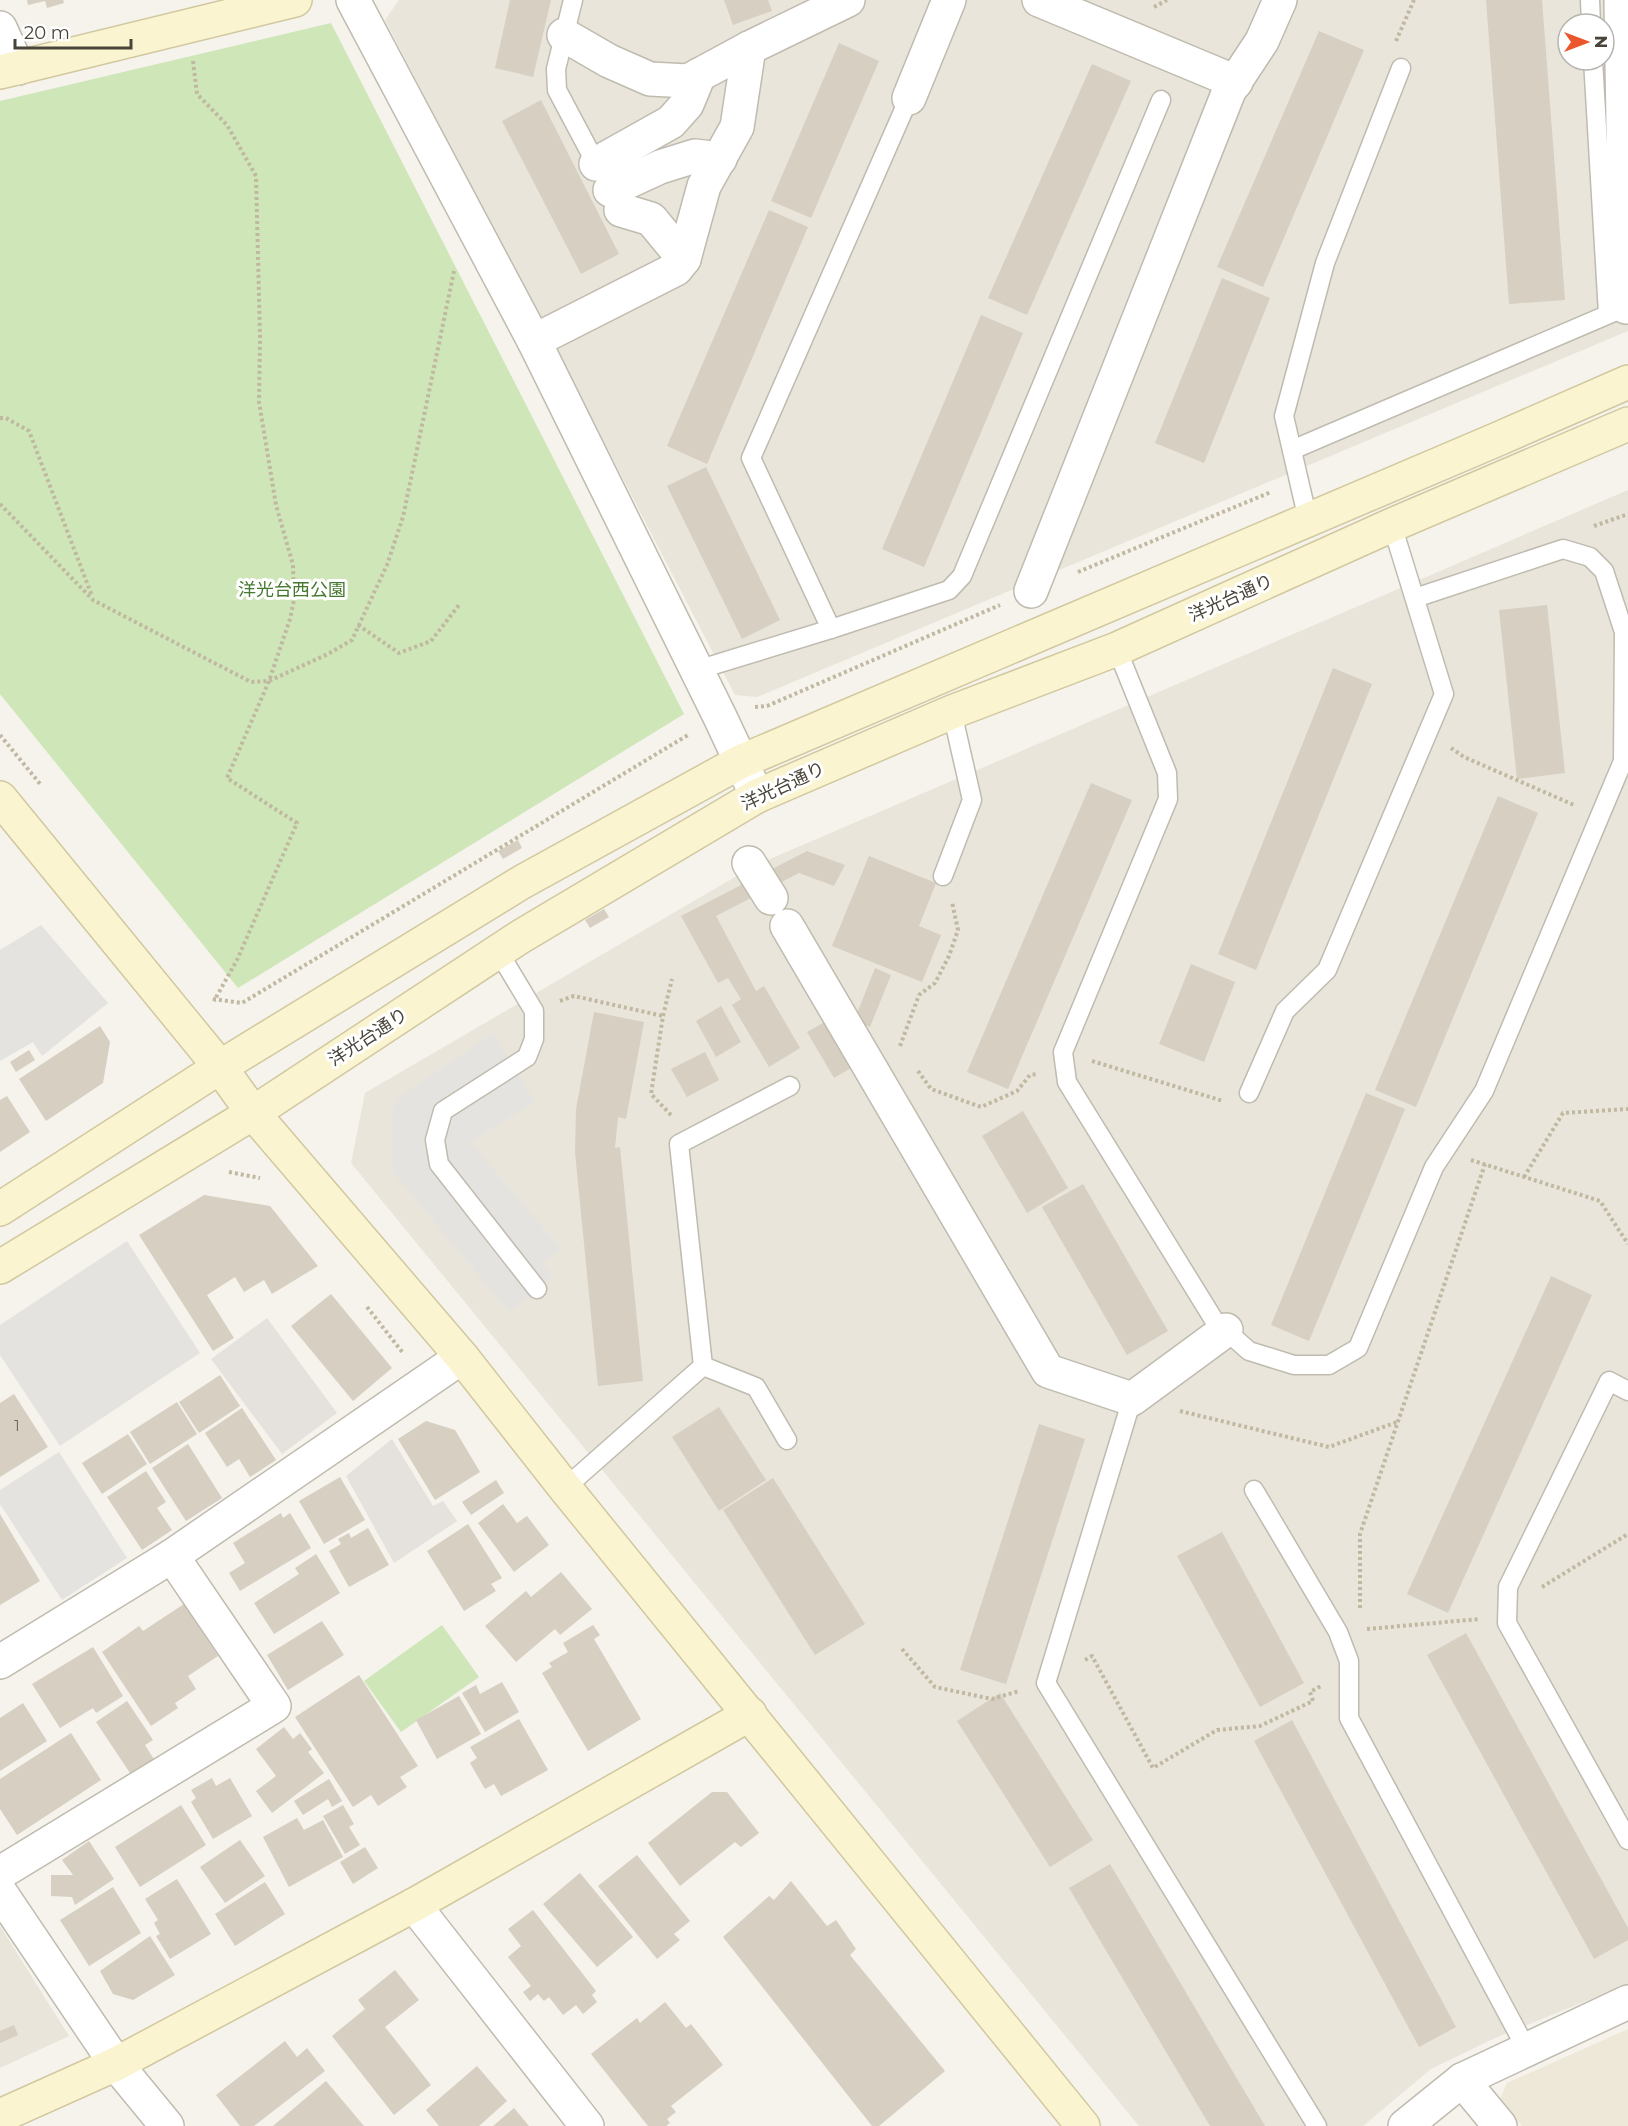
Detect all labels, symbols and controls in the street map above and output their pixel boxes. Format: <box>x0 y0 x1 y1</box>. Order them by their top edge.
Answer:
scale bar <box>15 12 130 50</box>
north arrow <box>1556 12 1616 72</box>
text: 20 m <box>24 22 70 44</box>
text: N <box>1591 36 1610 48</box>
street label: 洋光台通り <box>1185 570 1277 626</box>
park label: 洋光台西公園 <box>238 579 346 601</box>
street label: 洋光台通り <box>738 757 828 815</box>
street label: 洋光台通り <box>324 1003 412 1071</box>
house number: 1 <box>14 1416 20 1435</box>

